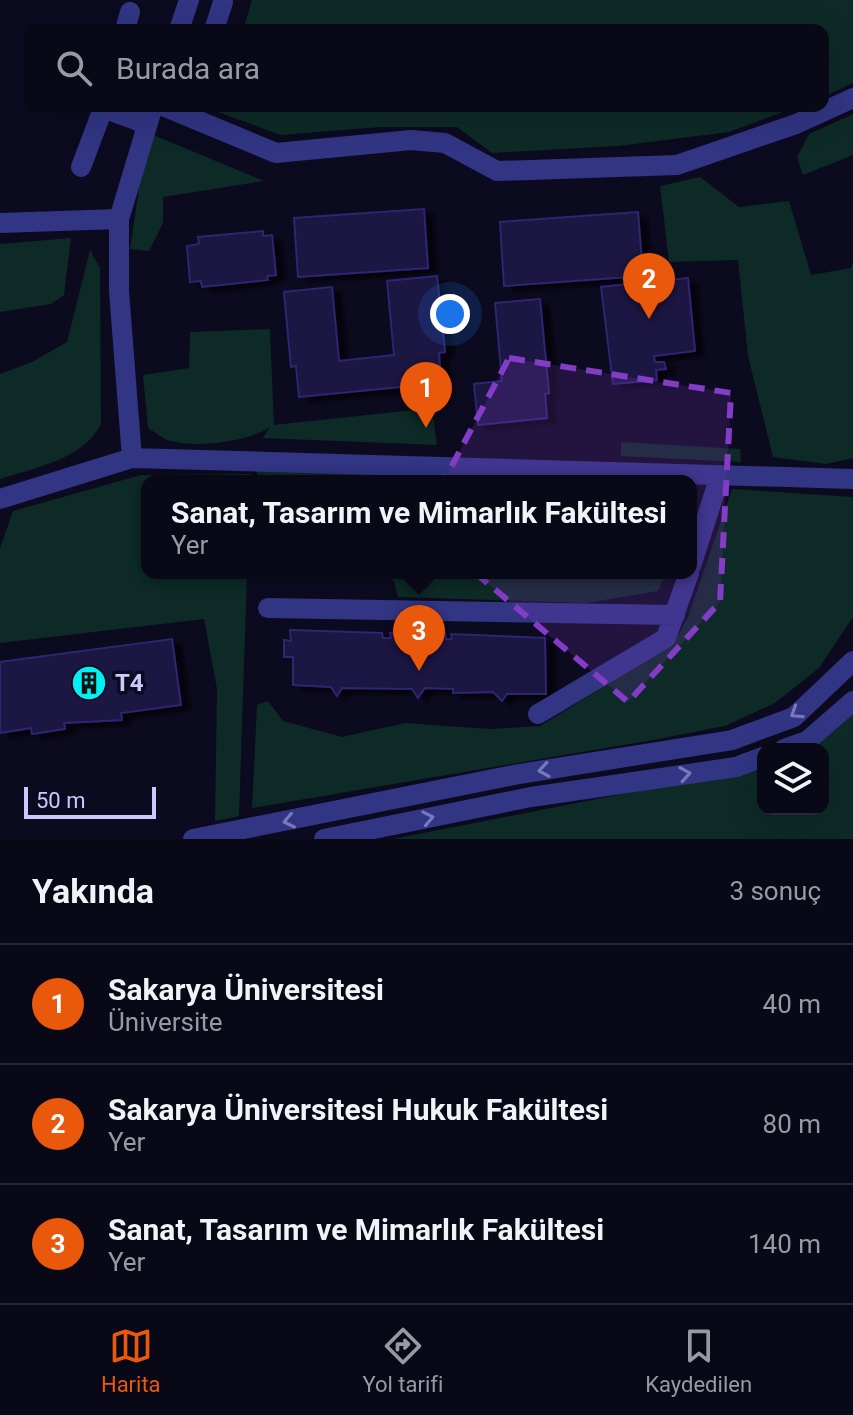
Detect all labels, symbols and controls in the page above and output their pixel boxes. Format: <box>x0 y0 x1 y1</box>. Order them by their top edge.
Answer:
search box <box>24 24 829 112</box>
icon: search <box>52 46 96 90</box>
text: Burada ara <box>116 51 260 86</box>
pin: 2 <box>623 253 675 319</box>
your location <box>430 294 470 334</box>
pin: 1 <box>400 362 452 428</box>
popup <box>141 475 697 579</box>
text: Sanat, Tasarım ve Mimarlık Fakültesi <box>171 495 667 530</box>
text: Yer <box>171 530 208 560</box>
pin: 3 <box>393 605 445 671</box>
building icon: T4 <box>70 664 108 702</box>
place label: T4 <box>115 669 144 697</box>
one-way arrow <box>790 704 804 719</box>
map controls <box>757 743 829 815</box>
button: layers <box>757 743 829 815</box>
one-way arrow <box>537 761 551 778</box>
one-way arrow <box>678 766 691 783</box>
scale bar <box>24 783 156 819</box>
text: 50 m <box>36 788 85 813</box>
one-way arrow <box>421 810 435 827</box>
one-way arrow <box>283 812 297 829</box>
text: Yakında <box>32 871 154 911</box>
text: 3 sonuç <box>729 876 821 906</box>
text: Sakarya Üniversitesi <box>108 972 384 1007</box>
text: 1 <box>51 989 65 1019</box>
text: 40 m <box>763 989 821 1019</box>
text: Üniversite <box>108 1007 223 1037</box>
text: Sakarya Üniversitesi Hukuk Fakültesi <box>108 1092 608 1127</box>
text: 2 <box>51 1109 65 1139</box>
text: 80 m <box>763 1109 821 1139</box>
text: Yer <box>108 1127 145 1157</box>
text: Sanat, Tasarım ve Mimarlık Fakültesi <box>108 1212 604 1247</box>
text: 3 <box>51 1229 65 1259</box>
text: 140 m <box>748 1229 821 1259</box>
text: Yer <box>108 1247 145 1277</box>
tab: Harita <box>101 1324 161 1397</box>
tab: Yol tarifi <box>362 1324 443 1397</box>
tab: Kaydedilen <box>645 1324 752 1397</box>

